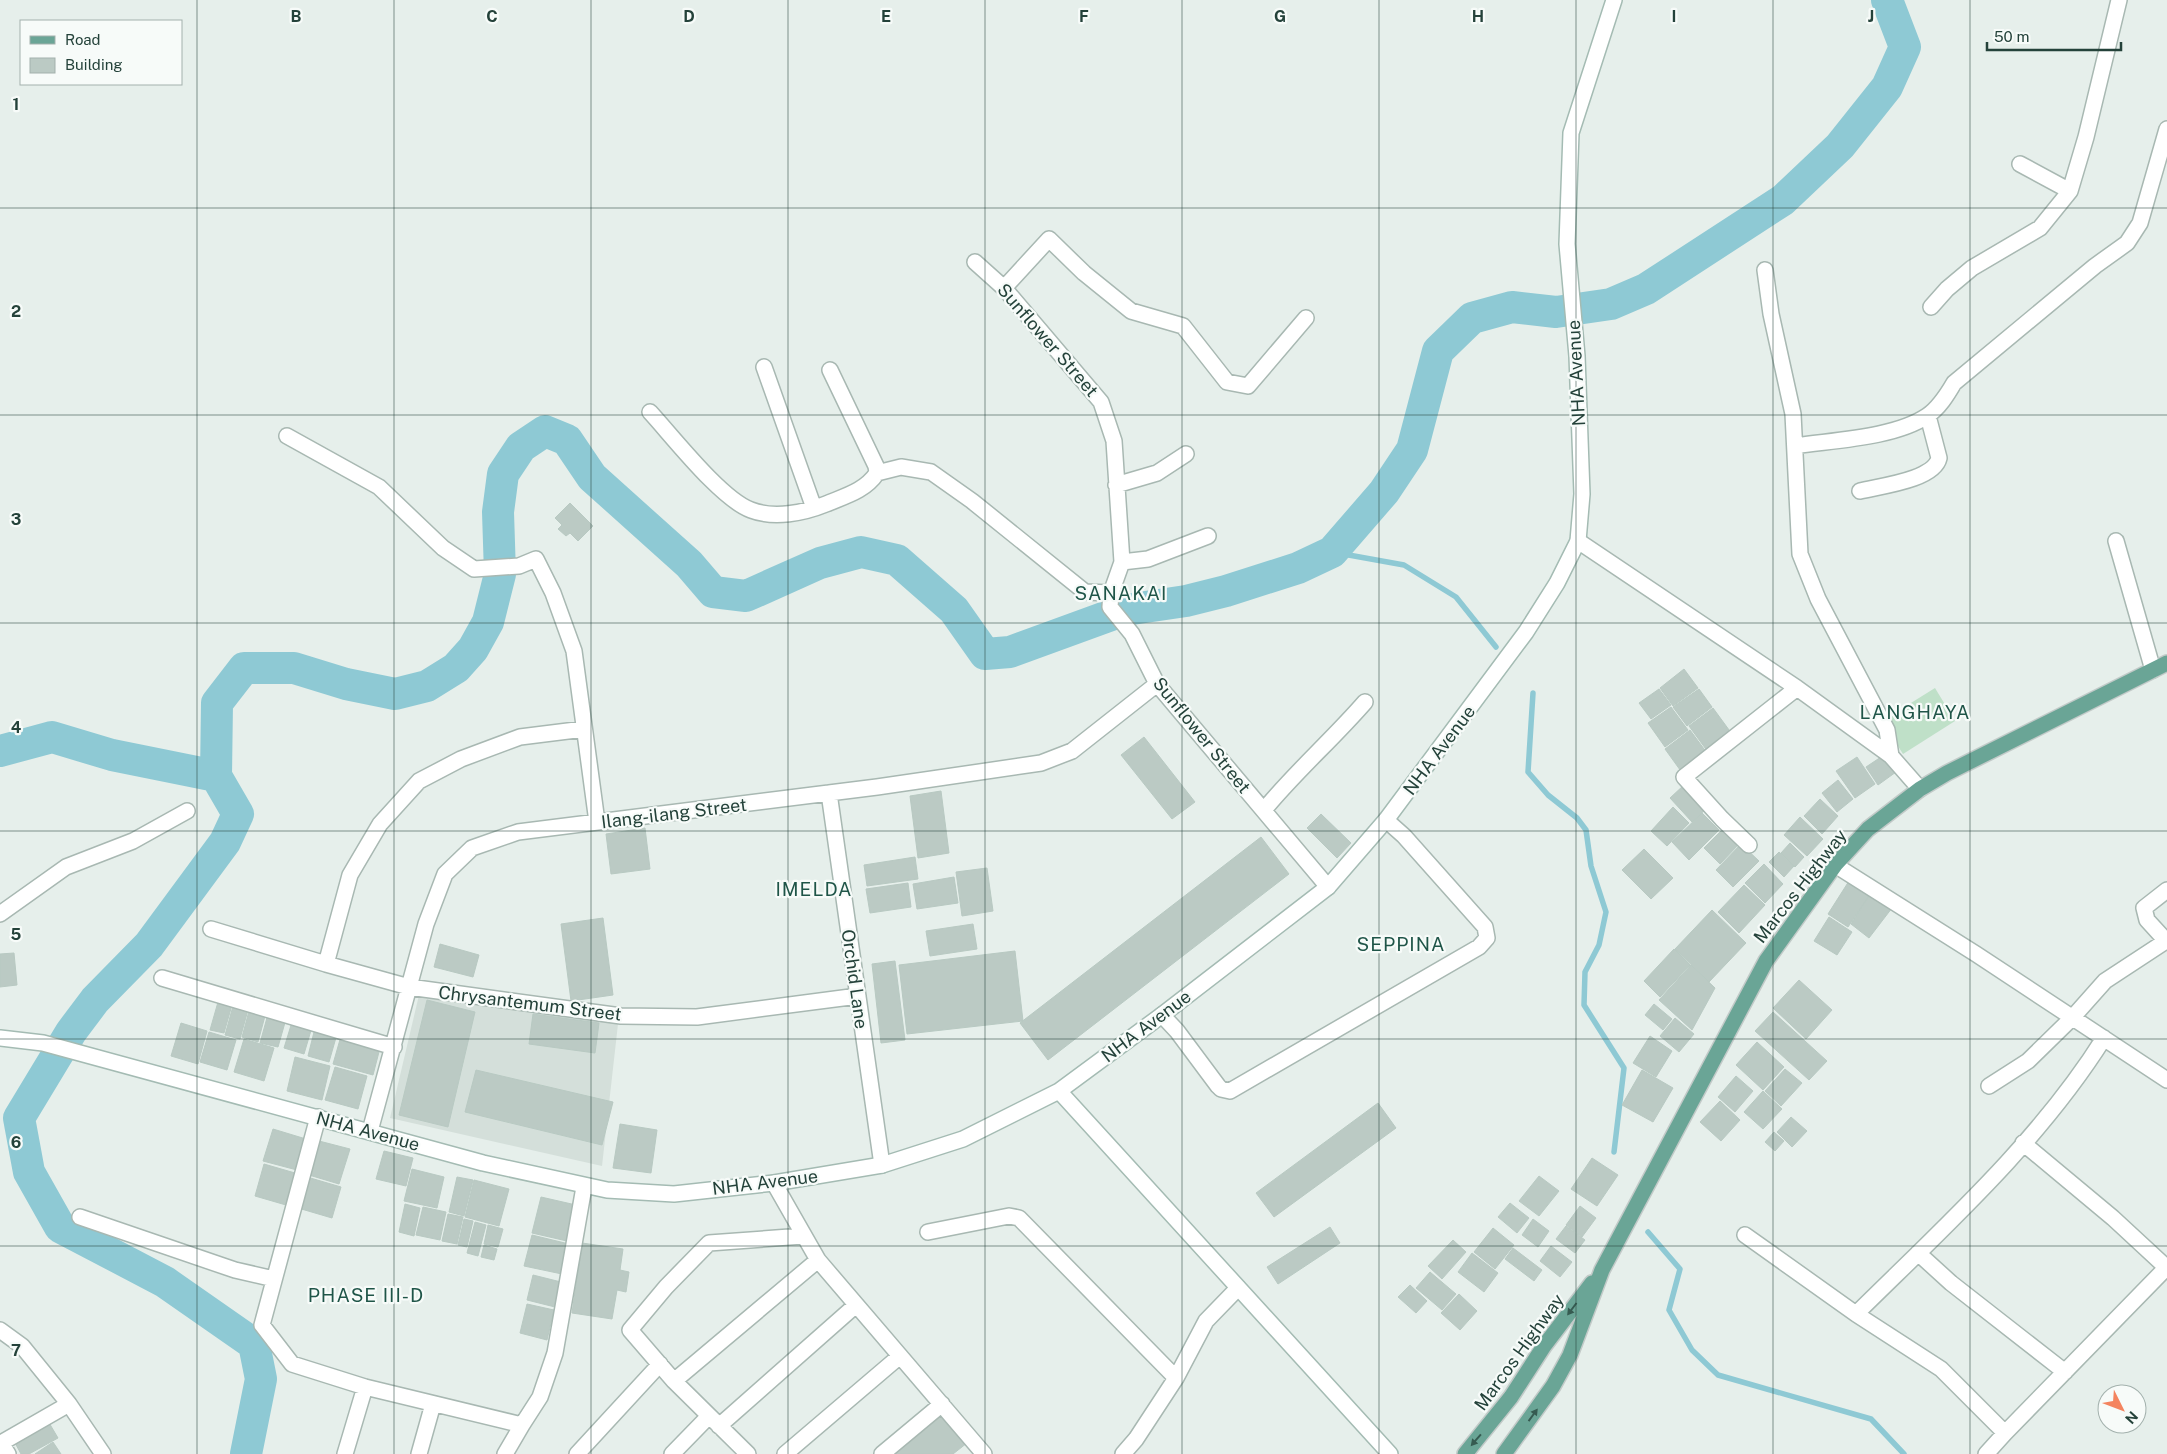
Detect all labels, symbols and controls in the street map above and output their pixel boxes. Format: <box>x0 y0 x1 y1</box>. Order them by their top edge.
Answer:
text: B <box>291 7 302 26</box>
text: C <box>486 7 498 26</box>
text: D <box>683 7 695 26</box>
text: E <box>881 7 891 26</box>
text: F <box>1079 7 1089 26</box>
text: G <box>1274 7 1286 26</box>
text: H <box>1472 7 1484 26</box>
text: I <box>1672 7 1676 26</box>
text: J <box>1868 7 1874 26</box>
legend <box>20 20 182 85</box>
scale bar <box>1987 20 2121 52</box>
text: 50 m <box>1994 28 2029 45</box>
text: Road <box>65 31 101 48</box>
text: Building <box>65 56 123 73</box>
text: 1 <box>13 95 19 114</box>
street label: Sunflower Street <box>993 279 1103 401</box>
text: 2 <box>11 302 21 321</box>
street label: NHA Avenue <box>1563 319 1589 427</box>
text: 3 <box>11 510 21 529</box>
district label: SANAKAI <box>1075 582 1167 604</box>
street label: Sunflower Street <box>1149 673 1255 797</box>
street label: NHA Avenue <box>1399 701 1479 799</box>
district label: LANGHAYA <box>1859 701 1971 723</box>
text: 4 <box>11 718 22 737</box>
street label: Ilang-ilang Street <box>600 794 748 832</box>
street label: Marcos Highway <box>1749 825 1851 947</box>
district label: IMELDA <box>775 878 853 900</box>
text: 5 <box>11 925 22 944</box>
street label: Orchid Lane <box>838 928 872 1030</box>
district label: SEPPINA <box>1357 933 1445 955</box>
street label: Chrysantemum Street <box>437 981 623 1025</box>
street label: NHA Avenue <box>1097 986 1195 1066</box>
street label: NHA Avenue <box>314 1107 422 1155</box>
text: 6 <box>11 1133 21 1152</box>
street label: NHA Avenue <box>711 1165 819 1199</box>
district label: PHASE III-D <box>308 1284 424 1306</box>
street label: Marcos Highway <box>1470 1289 1568 1414</box>
one-way arrow <box>1567 1302 1577 1316</box>
text: 7 <box>11 1341 21 1360</box>
north arrow <box>2097 1384 2147 1434</box>
text: N <box>2122 1408 2141 1427</box>
one-way arrow <box>1528 1409 1539 1422</box>
one-way arrow <box>1471 1434 1482 1447</box>

